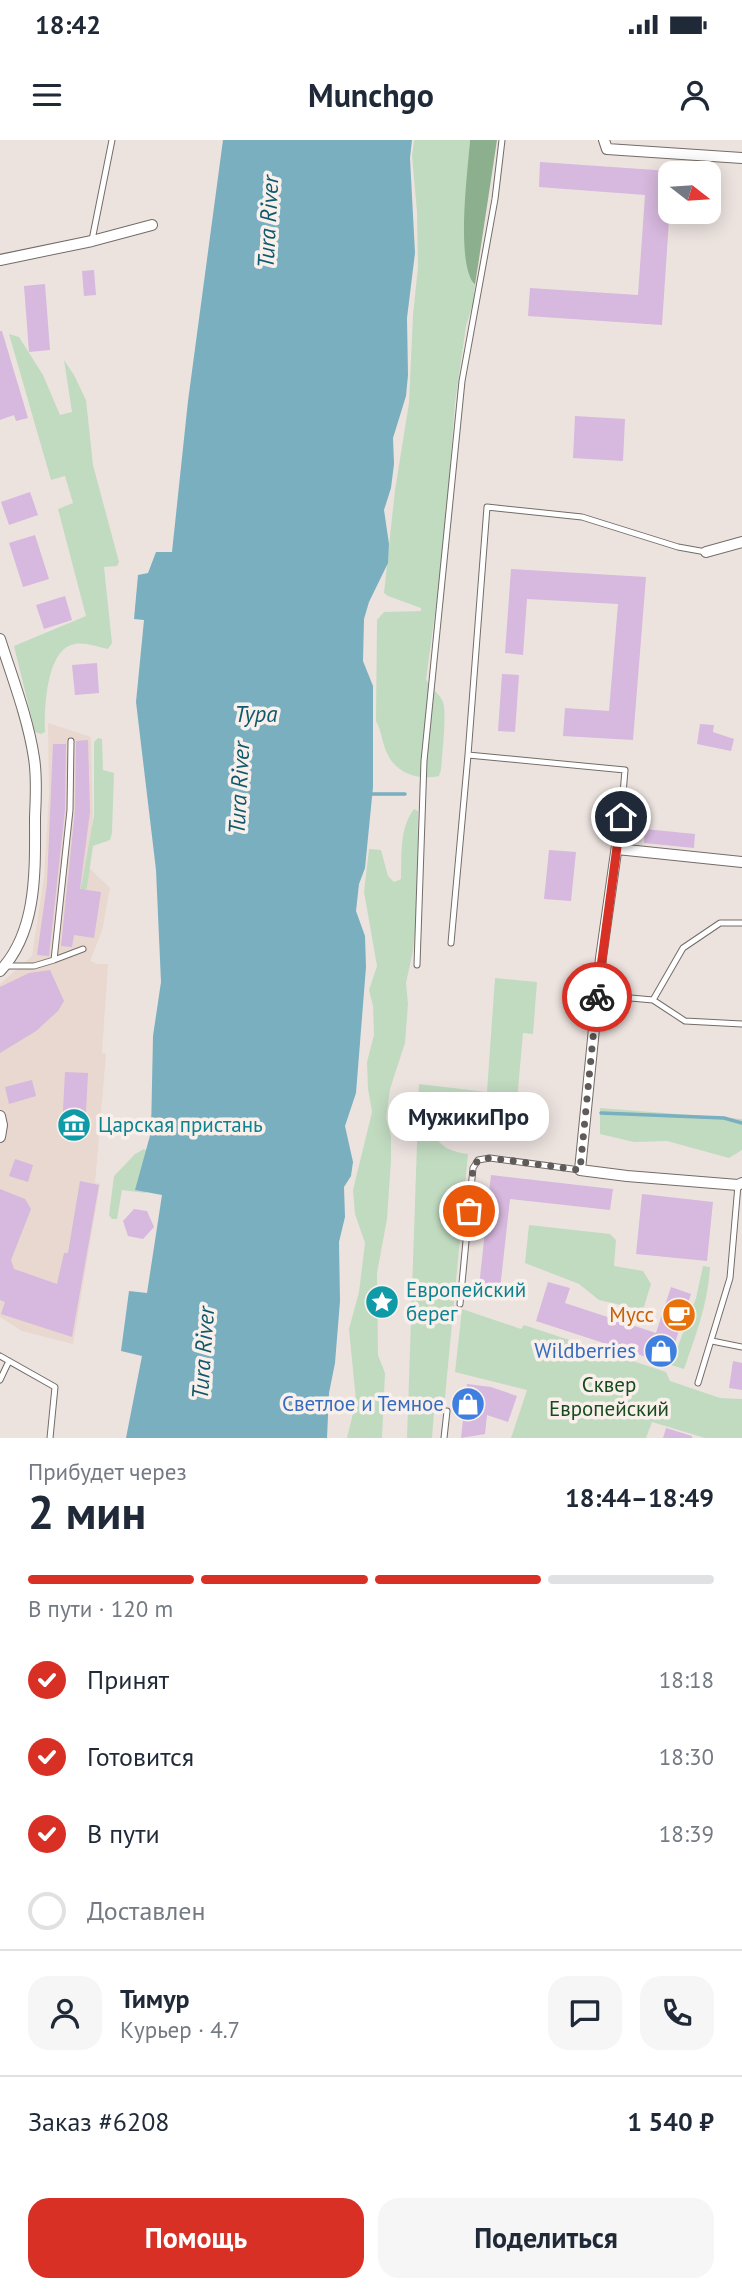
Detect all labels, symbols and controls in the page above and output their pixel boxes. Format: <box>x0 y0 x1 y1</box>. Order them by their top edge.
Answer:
text: 18:42 <box>35 8 101 41</box>
text: Munchgo <box>308 74 434 116</box>
icon: menu <box>28 76 66 114</box>
icon: person <box>676 76 714 114</box>
north arrow <box>658 161 721 224</box>
map controls <box>658 161 721 224</box>
water label: Tura River <box>251 173 284 269</box>
water label: Тура <box>235 699 277 728</box>
water label: Tura River <box>222 739 255 835</box>
pin <box>591 787 651 847</box>
icon: home <box>602 798 640 836</box>
courier <box>562 962 632 1032</box>
icon: bike <box>578 978 616 1016</box>
callout: МужикиПро <box>388 1092 550 1141</box>
text: МужикиПро <box>408 1102 529 1131</box>
museum icon: Царская пристань <box>55 1106 93 1144</box>
place label: Царская пристань <box>98 1111 263 1138</box>
pin <box>439 1181 499 1241</box>
icon: bag <box>450 1192 488 1230</box>
place label: Европейский берег <box>406 1276 526 1327</box>
place icon: Европейский берег <box>363 1283 401 1321</box>
cafe icon: Мусс <box>660 1296 698 1334</box>
place label: Мусс <box>609 1301 654 1328</box>
water label: Tura River <box>185 1304 220 1400</box>
shop icon: Wildberries <box>642 1332 680 1370</box>
place label: Wildberries <box>534 1337 636 1364</box>
park label: Сквер Европейский <box>549 1371 669 1422</box>
shop icon: Светлое и Темное <box>449 1385 487 1423</box>
place label: Светлое и Темное <box>282 1390 444 1417</box>
text: Прибудет через <box>28 1457 187 1486</box>
text: 18:44–18:49 <box>565 1481 714 1514</box>
text: 2 мин <box>28 1482 146 1542</box>
text: В пути · 120 m <box>28 1594 173 1623</box>
icon: check <box>28 1661 66 1699</box>
text: Принят <box>87 1663 169 1696</box>
text: 18:18 <box>659 1665 714 1694</box>
icon: check <box>28 1738 66 1776</box>
text: Готовится <box>87 1740 194 1773</box>
text: 18:30 <box>659 1742 714 1771</box>
icon: check <box>28 1815 66 1853</box>
text: В пути <box>87 1817 160 1850</box>
text: 18:39 <box>659 1819 714 1848</box>
text: Доставлен <box>87 1894 206 1927</box>
button: person <box>28 1976 102 2050</box>
button: chat <box>548 1976 622 2050</box>
button: phone <box>640 1976 714 2050</box>
text: Тимур <box>120 1982 190 2015</box>
text: Курьер · 4.7 <box>120 2015 240 2044</box>
text: Заказ #6208 <box>28 2105 170 2138</box>
text: 1 540 ₽ <box>627 2105 714 2138</box>
button: Помощь <box>28 2198 364 2278</box>
button: Поделиться <box>378 2198 714 2278</box>

